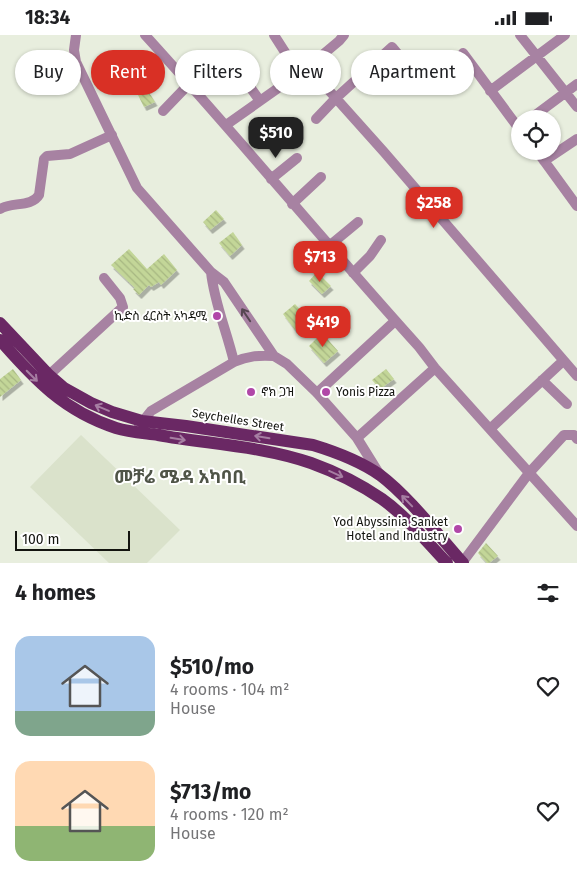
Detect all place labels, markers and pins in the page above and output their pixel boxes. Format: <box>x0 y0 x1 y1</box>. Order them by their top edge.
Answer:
pin: $510 <box>246 117 306 159</box>
pin: $258 <box>404 187 464 229</box>
pin: $713 <box>290 241 350 283</box>
pin: $419 <box>293 305 353 348</box>
place label: ኪድስ ፈርስት አካዳሚ <box>114 309 207 323</box>
marker: ኪድስ ፈርስት አካዳሚ <box>211 310 223 322</box>
place label: ኖክ ጋዝ <box>261 385 294 399</box>
place label: Yonis Pizza <box>336 385 395 399</box>
marker: ኖክ ጋዝ <box>245 386 257 398</box>
marker: Yonis Pizza <box>320 386 332 398</box>
place label: Yod Abyssinia Sanket Hotel and Industry <box>333 515 449 543</box>
marker: Yod Abyssinia Sanket Hotel and Industry <box>452 523 464 535</box>

